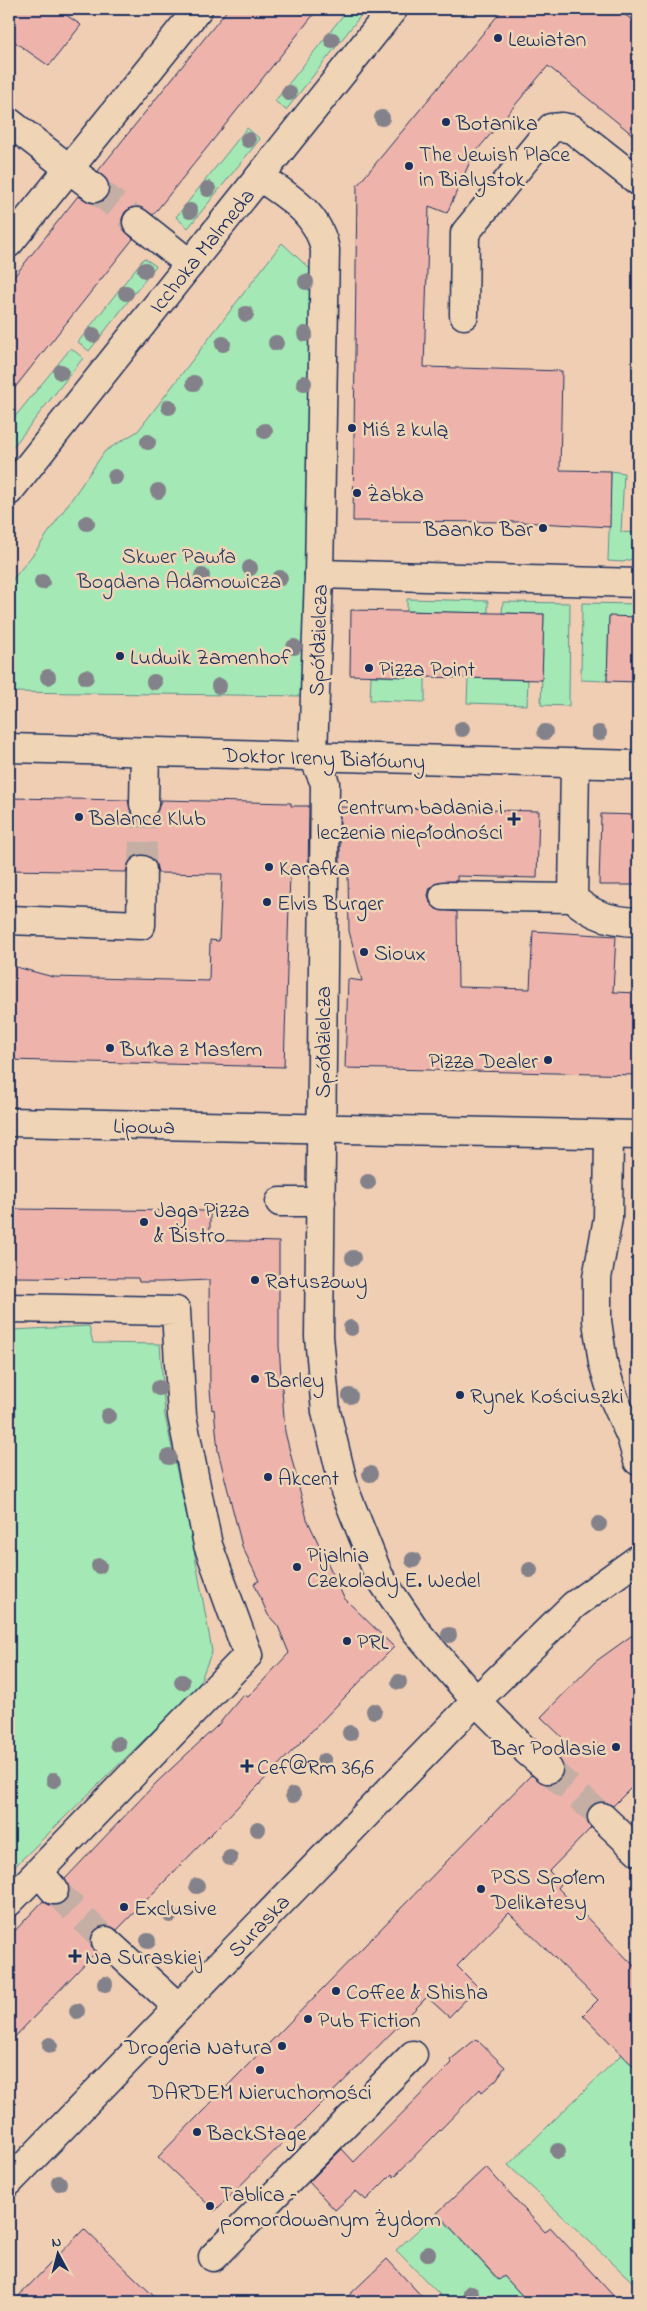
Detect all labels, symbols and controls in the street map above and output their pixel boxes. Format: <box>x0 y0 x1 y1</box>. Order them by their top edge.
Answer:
place label: Lewiatan <box>508 25 586 57</box>
marker: Lewiatan <box>492 32 504 44</box>
place label: Botanika <box>455 109 538 141</box>
marker: Botanika <box>440 116 452 128</box>
place label: The Jewish Place in Bialystok <box>419 140 570 198</box>
marker: The Jewish Place in Bialystok <box>403 160 415 172</box>
street label: Icchoka Malmeda <box>143 182 264 321</box>
place label: Miś z kulą <box>362 415 449 447</box>
marker: Miś z kulą <box>346 422 358 434</box>
place label: Żabka <box>367 480 424 512</box>
marker: Żabka <box>351 487 363 499</box>
place label: Baanko Bar <box>423 515 533 547</box>
marker: Baanko Bar <box>537 522 549 534</box>
park label: Skwer Pawła Bogdana Adamowicza <box>76 542 281 600</box>
street label: Spółdzielcza <box>302 584 338 697</box>
place label: Ludwik Zamenhof <box>130 643 292 675</box>
marker: Ludwik Zamenhof <box>114 650 126 662</box>
place label: Pizza Point <box>379 655 476 687</box>
marker: Pizza Point <box>363 662 375 674</box>
street label: Doktor Ireny Białówny <box>221 740 426 781</box>
place label: Centrum badania i leczenia niepłodności <box>316 793 503 850</box>
place label: Balance Klub <box>88 804 206 836</box>
marker: Balance Klub <box>73 811 85 823</box>
marker: Centrum badania i leczenia niepłodności <box>507 812 521 826</box>
place label: Karafka <box>279 854 350 886</box>
marker: Karafka <box>263 861 275 873</box>
place label: Elvis Burger <box>277 889 384 922</box>
marker: Elvis Burger <box>261 896 273 908</box>
place label: Sioux <box>374 939 426 971</box>
marker: Sioux <box>358 946 370 958</box>
street label: Spółdzielcza <box>309 986 341 1098</box>
place label: Bułka z Masłem <box>119 1035 262 1067</box>
marker: Bułka z Masłem <box>104 1042 116 1054</box>
place label: Pizza Dealer <box>429 1047 538 1079</box>
marker: Pizza Dealer <box>542 1054 554 1066</box>
street label: Lipowa <box>113 1111 175 1145</box>
place label: Jaga Pizza & Bistro <box>154 1196 250 1253</box>
marker: Jaga Pizza & Bistro <box>138 1216 150 1228</box>
place label: Ratuszowy <box>265 1267 367 1300</box>
marker: Ratuszowy <box>249 1274 261 1286</box>
place label: Barley <box>264 1366 324 1399</box>
marker: Barley <box>249 1373 261 1385</box>
place label: Rynek Kościuszki <box>470 1382 624 1415</box>
marker: Rynek Kościuszki <box>454 1389 466 1401</box>
place label: Akcent <box>278 1464 340 1496</box>
marker: Akcent <box>262 1471 274 1483</box>
place label: Pijalnia Czekolady E. Wedel <box>307 1541 480 1599</box>
marker: Pijalnia Czekolady E. Wedel <box>291 1561 303 1573</box>
place label: PRL <box>357 1628 390 1660</box>
marker: PRL <box>341 1635 353 1647</box>
place label: Bar Podlasie <box>490 1734 606 1766</box>
marker: Bar Podlasie <box>610 1741 622 1753</box>
place label: Cef@Rm 36,6 <box>257 1753 374 1785</box>
marker: Cef@Rm 36,6 <box>241 1760 253 1772</box>
place label: PSS Społem Delikatesy <box>490 1863 605 1921</box>
marker: PSS Społem Delikatesy <box>475 1883 487 1895</box>
street label: Suraska <box>222 1888 299 1966</box>
place label: Exclusive <box>134 1894 217 1926</box>
marker: Exclusive <box>118 1901 130 1913</box>
place label: Na Suraskiej <box>85 1943 202 1975</box>
marker: Na Suraskiej <box>69 1950 81 1962</box>
place label: Coffee & Shisha <box>346 1978 488 2010</box>
marker: Coffee & Shisha <box>330 1985 342 1997</box>
place label: Pub Fiction <box>318 2006 421 2038</box>
marker: Pub Fiction <box>302 2013 314 2025</box>
place label: Drogeria Natura <box>123 2033 272 2066</box>
marker: Drogeria Natura <box>276 2040 288 2052</box>
marker: DARDEM Nieruchomości <box>254 2064 266 2076</box>
place label: DARDEM Nieruchomości <box>147 2078 372 2110</box>
place label: BackStage <box>206 2119 306 2152</box>
marker: BackStage <box>191 2126 203 2138</box>
place label: Tablica – pomordowanym Żydom <box>220 2180 441 2238</box>
marker: Tablica – pomordowanym Żydom <box>204 2200 216 2212</box>
north arrow <box>32 2228 82 2278</box>
text: N <box>51 2232 63 2254</box>

